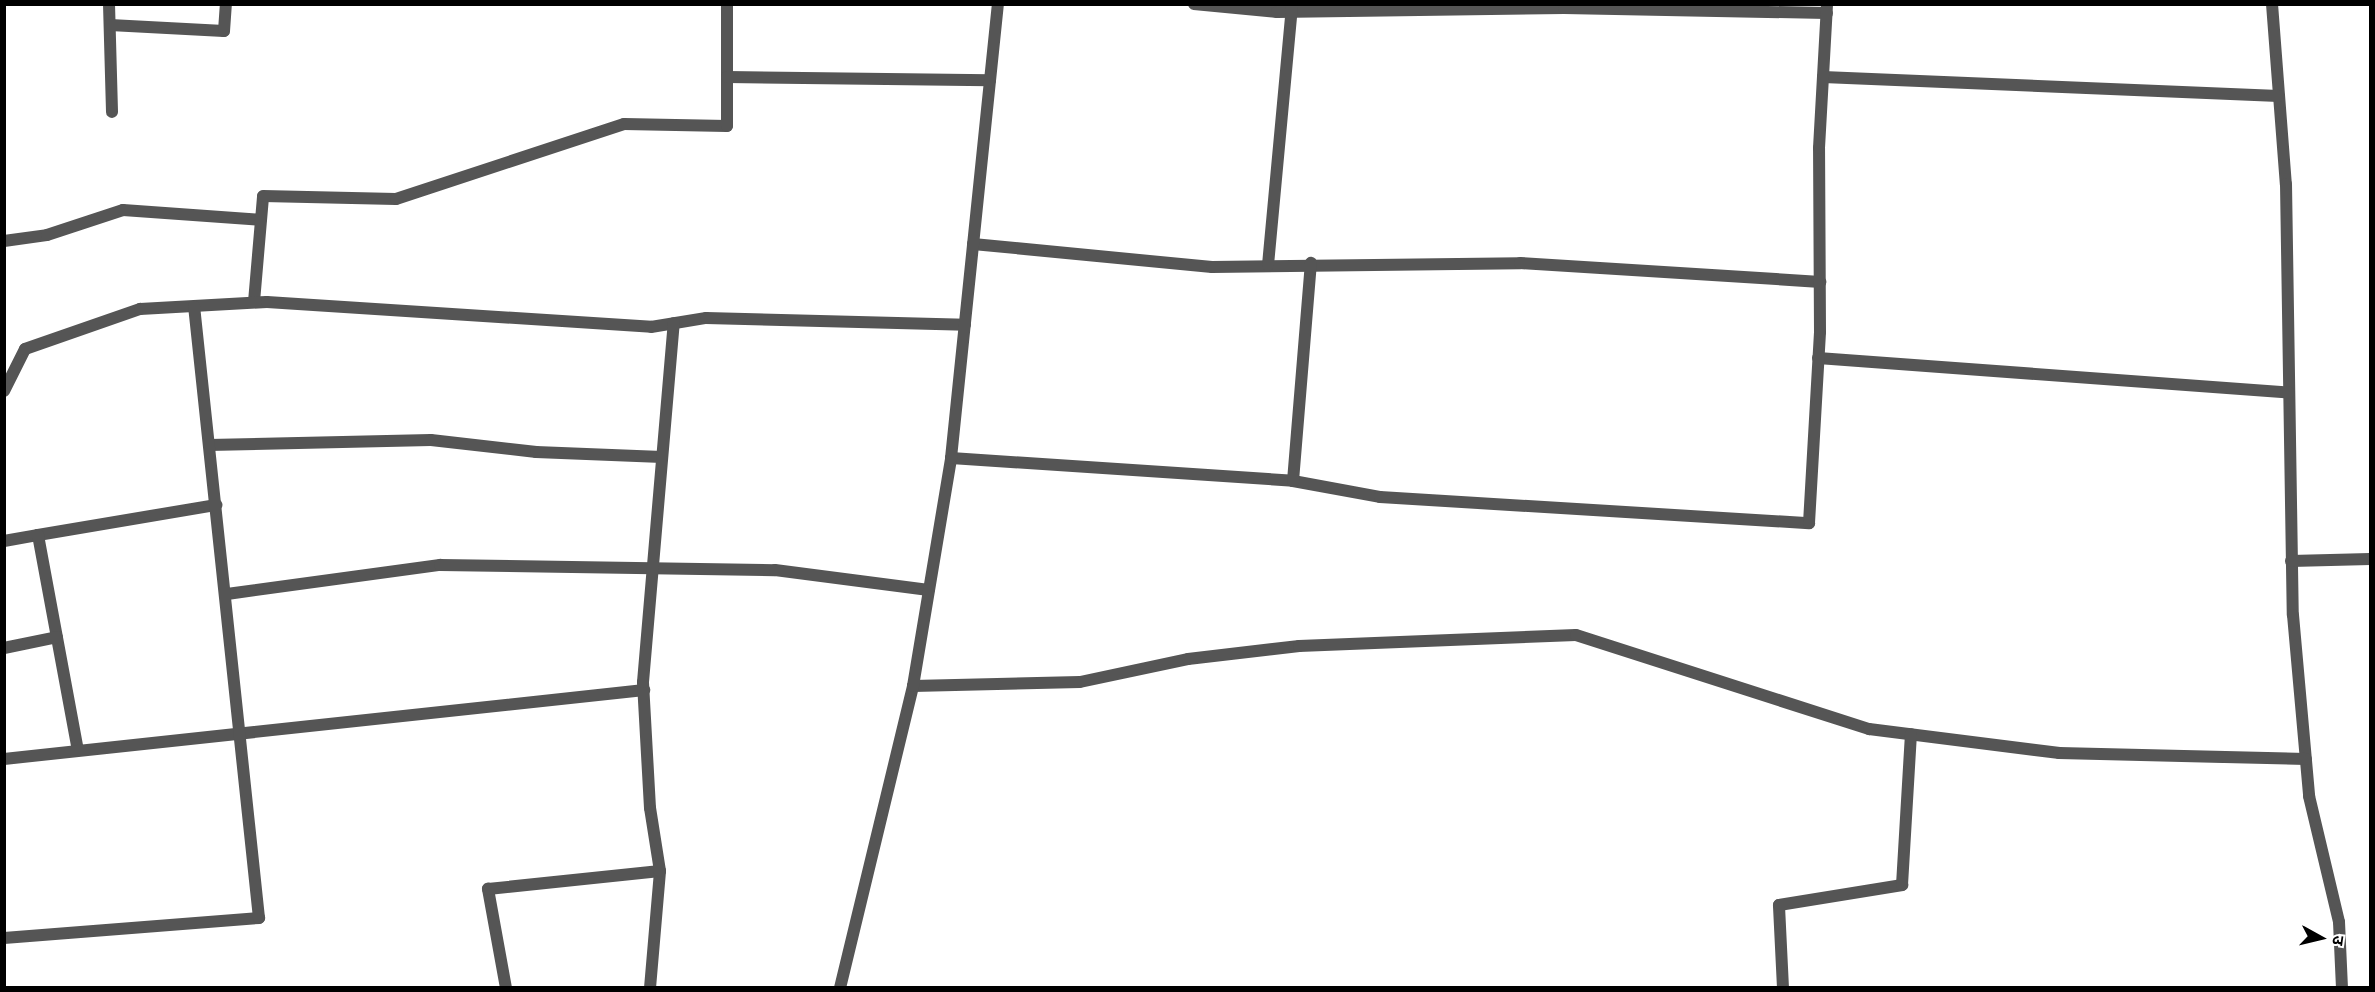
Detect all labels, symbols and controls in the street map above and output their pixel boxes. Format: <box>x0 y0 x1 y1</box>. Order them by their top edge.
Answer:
north arrow <box>2291 908 2351 968</box>
text: उ <box>2327 934 2350 947</box>

